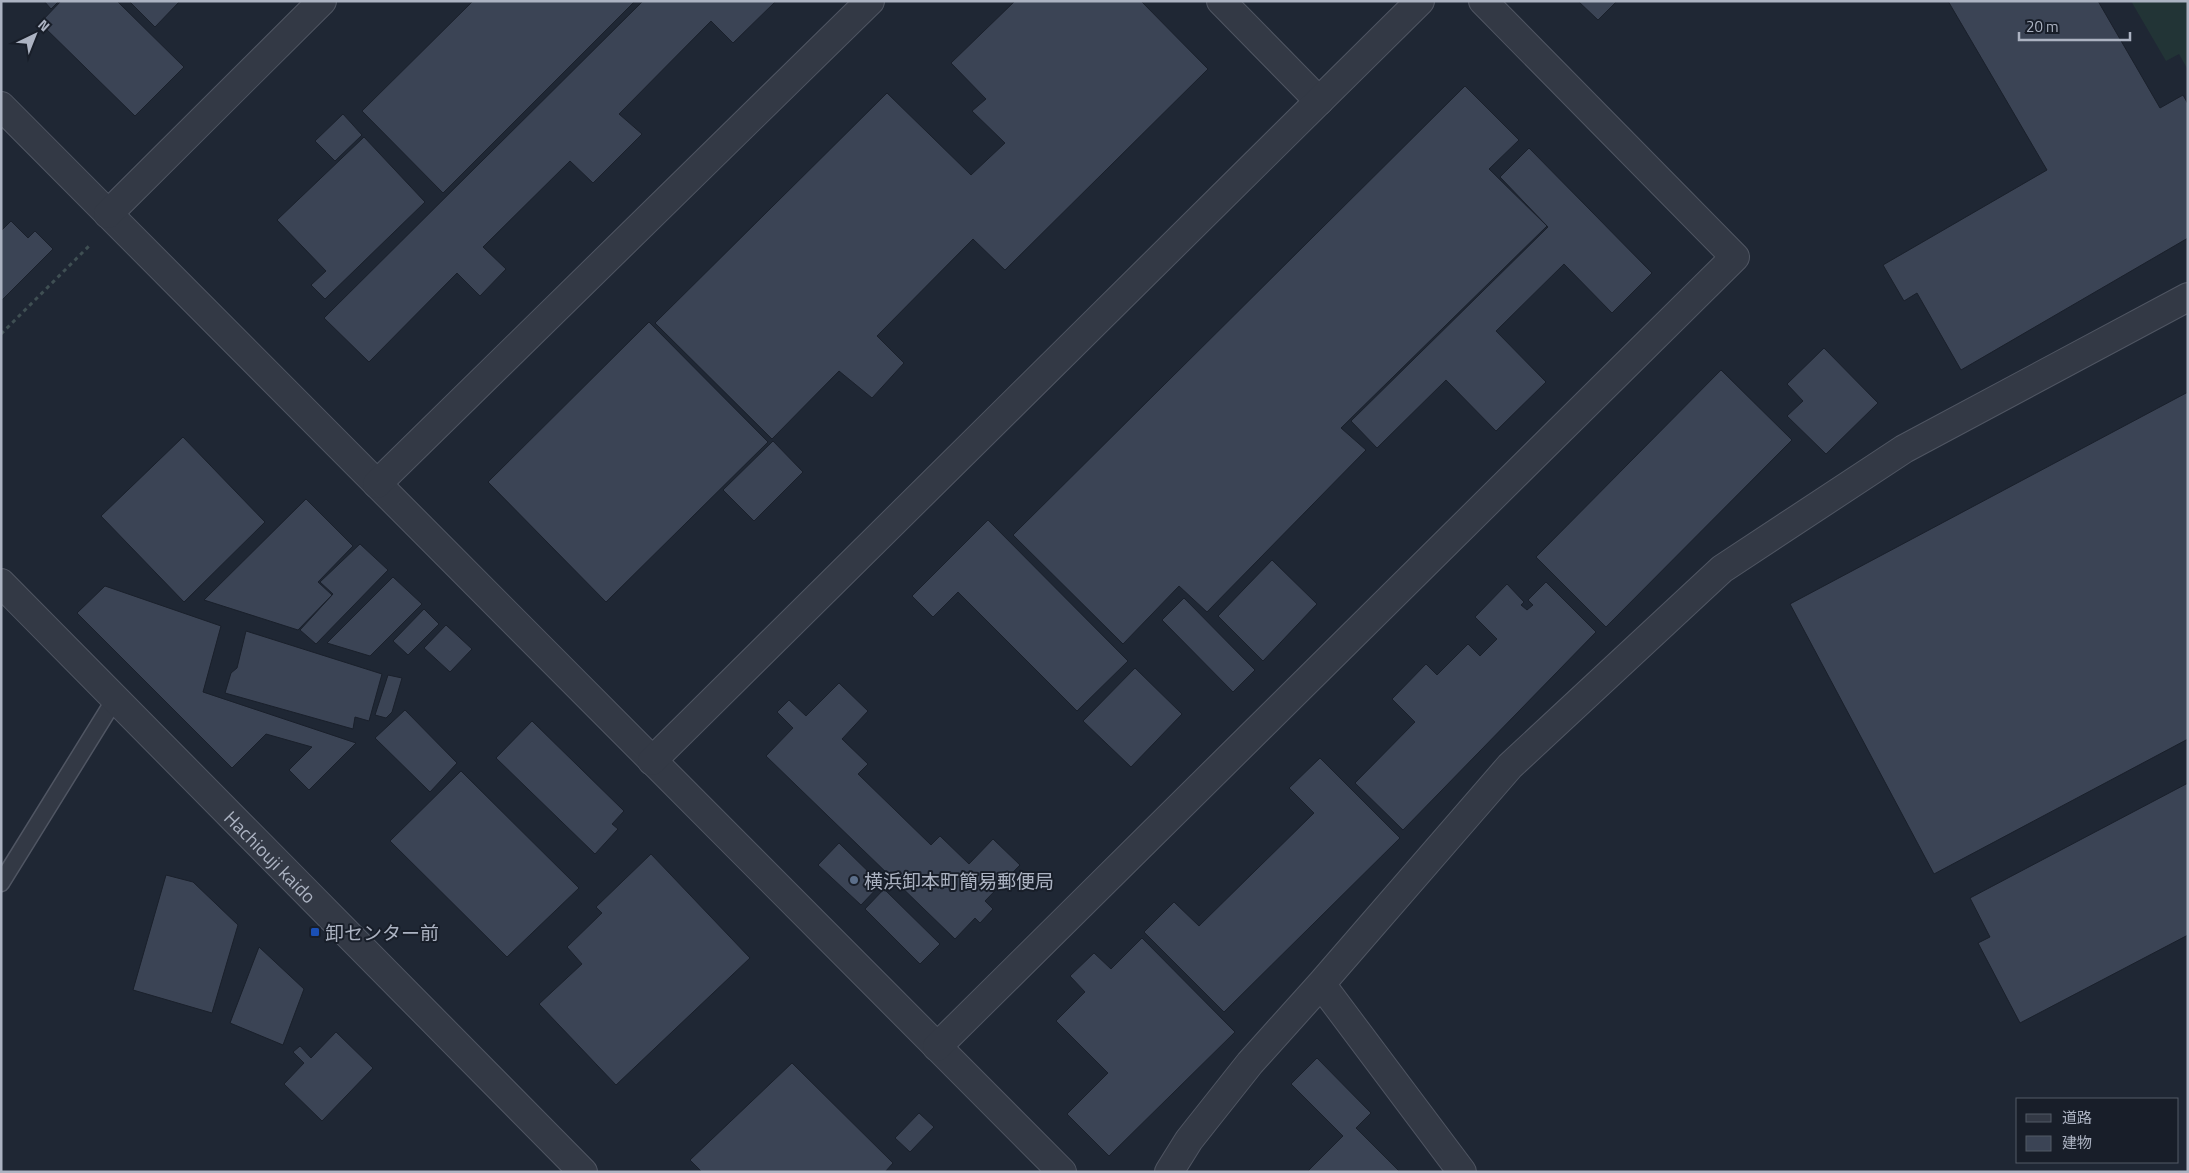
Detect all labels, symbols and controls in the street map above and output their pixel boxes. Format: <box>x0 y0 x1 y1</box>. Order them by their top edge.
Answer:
north arrow <box>10 10 60 60</box>
scale bar <box>2019 10 2130 42</box>
text: N <box>33 14 55 36</box>
text: 20 m <box>2026 15 2059 38</box>
street label: Hachiouji kaido <box>218 803 324 909</box>
place label: 横浜卸本町簡易郵便局 <box>864 866 1054 895</box>
marker: 横浜卸本町簡易郵便局 <box>848 874 860 886</box>
place label: 卸センター前 <box>325 918 439 947</box>
marker: 卸センター前 <box>309 926 321 938</box>
legend <box>2016 1098 2179 1163</box>
text: 道路 <box>2062 1106 2092 1129</box>
text: 建物 <box>2062 1131 2092 1154</box>

